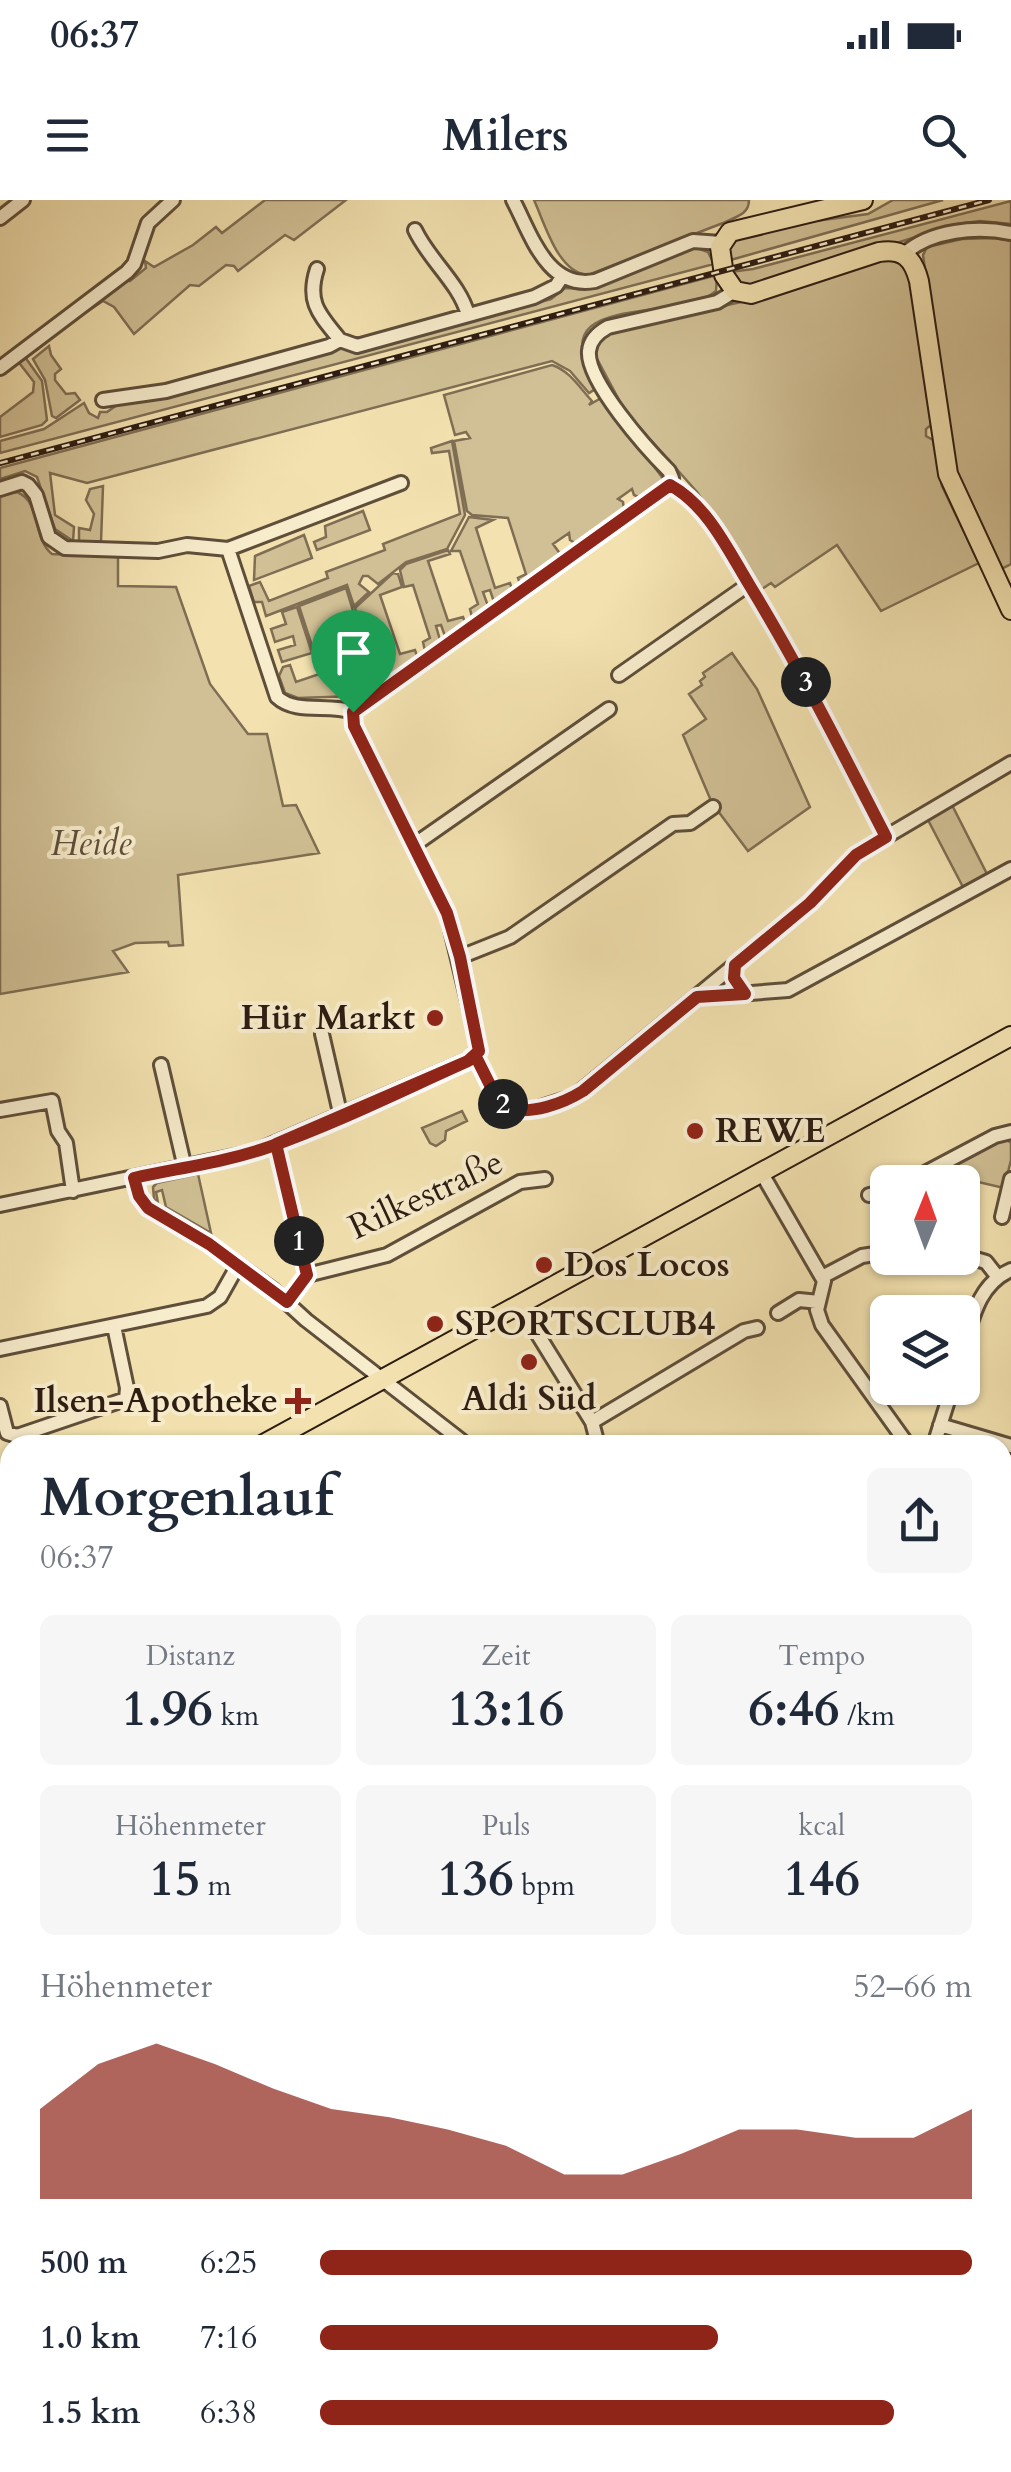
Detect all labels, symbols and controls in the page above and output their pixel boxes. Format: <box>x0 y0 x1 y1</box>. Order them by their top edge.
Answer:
text: 06:37 <box>50 9 139 61</box>
text: Milers <box>442 105 569 166</box>
icon: menu <box>40 108 95 163</box>
icon: search <box>916 108 971 163</box>
pin <box>311 610 396 713</box>
icon: arrive <box>326 625 381 680</box>
pin: 3 <box>781 657 831 707</box>
text: 3 <box>799 663 813 701</box>
park label: Heide <box>50 820 132 868</box>
place label: Hür Markt <box>241 994 415 1042</box>
marker: Hür Markt <box>424 1007 446 1029</box>
pin: 2 <box>478 1079 528 1129</box>
text: 2 <box>496 1085 510 1123</box>
place label: REWE <box>715 1107 826 1155</box>
marker: REWE <box>684 1120 706 1142</box>
street label: Rilkestraße <box>341 1138 511 1252</box>
north arrow <box>870 1165 980 1275</box>
map controls <box>870 1165 980 1405</box>
pin: 1 <box>274 1216 324 1266</box>
text: 1 <box>292 1222 306 1260</box>
place label: Dos Locos <box>564 1241 730 1289</box>
marker: Dos Locos <box>533 1254 555 1276</box>
button: layers <box>870 1295 980 1405</box>
place label: SPORTSCLUB4 <box>455 1300 716 1348</box>
marker: SPORTSCLUB4 <box>424 1313 446 1335</box>
marker: Aldi Süd <box>518 1351 540 1373</box>
place label: Aldi Süd <box>461 1375 597 1423</box>
place label: Ilsen-Apotheke <box>33 1377 278 1425</box>
marker: Ilsen-Apotheke <box>287 1390 309 1412</box>
text: Morgenlauf <box>40 1461 333 1535</box>
button: share <box>867 1468 972 1573</box>
text: 06:37 <box>40 1536 114 1580</box>
text: Distanz <box>146 1637 235 1675</box>
text: Zeit <box>481 1637 531 1675</box>
text: Tempo <box>778 1637 865 1675</box>
text: 1.96 <box>122 1675 213 1743</box>
text: 13:16 <box>448 1675 564 1743</box>
text: 6:46 <box>748 1675 840 1743</box>
text: km <box>213 1697 259 1735</box>
text: /km <box>840 1697 895 1735</box>
text: Höhenmeter <box>115 1807 266 1845</box>
text: Puls <box>482 1807 530 1845</box>
text: kcal <box>798 1807 845 1845</box>
text: 15 <box>149 1845 200 1913</box>
text: 136 <box>437 1845 514 1913</box>
text: 146 <box>783 1845 860 1913</box>
text: m <box>200 1867 232 1905</box>
text: bpm <box>514 1867 575 1905</box>
text: Höhenmeter <box>40 1965 212 2009</box>
text: 52–66 m <box>853 1965 972 2009</box>
text: 500 m <box>40 2241 127 2285</box>
text: 6:25 <box>200 2241 257 2285</box>
text: 1.0 km <box>40 2316 140 2360</box>
text: 7:16 <box>200 2316 257 2360</box>
text: 1.5 km <box>40 2391 140 2435</box>
text: 6:38 <box>200 2391 257 2435</box>

